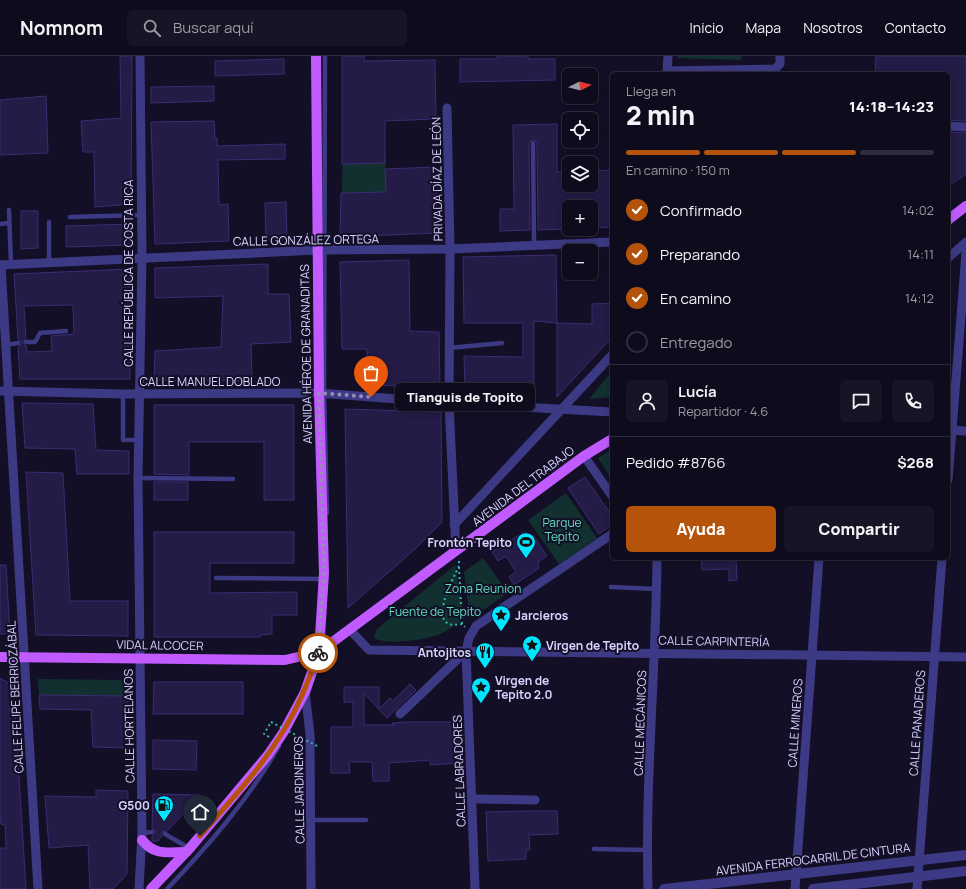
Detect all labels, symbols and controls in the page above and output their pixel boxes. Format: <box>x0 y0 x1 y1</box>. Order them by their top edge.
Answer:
search box <box>127 10 407 46</box>
text: Nomnom <box>20 15 103 41</box>
icon: search <box>141 17 163 39</box>
text: Buscar aquí <box>173 17 254 38</box>
text: Inicio <box>690 18 724 37</box>
text: Mapa <box>746 18 781 37</box>
text: Nosotros <box>803 18 863 37</box>
text: Contacto <box>885 18 946 37</box>
north arrow <box>562 68 598 104</box>
map controls <box>562 68 598 280</box>
text: Llega en <box>626 82 676 100</box>
text: 14:18–14:23 <box>849 96 934 117</box>
text: 2 min <box>626 97 695 133</box>
button: locate <box>562 112 598 148</box>
street label: PRIVADA DÍAZ DE LEÓN <box>427 117 447 241</box>
button: layers <box>562 156 598 192</box>
text: En camino · 150 m <box>626 161 730 179</box>
street label: CALLE REPÚBLICA DE COSTA RICA <box>120 179 137 367</box>
icon: check <box>626 199 648 221</box>
button: + <box>562 200 598 236</box>
text: Confirmado <box>660 200 742 221</box>
text: 14:02 <box>902 201 934 219</box>
street label: CALLE GONZÁLEZ ORTEGA <box>233 230 380 250</box>
icon: check <box>626 243 648 265</box>
button: − <box>562 244 598 280</box>
text: Preparando <box>660 244 740 265</box>
text: 14:11 <box>907 245 934 263</box>
street label: AVENIDA HÉROE DE GRANADITAS <box>296 264 316 444</box>
icon: check <box>626 287 648 309</box>
text: En camino <box>660 288 731 309</box>
text: 14:12 <box>905 289 934 307</box>
text: Entregado <box>660 332 732 353</box>
pin <box>354 356 388 397</box>
icon: bag <box>360 362 382 384</box>
street label: CALLE MANUEL DOBLADO <box>139 373 281 390</box>
button: person <box>626 380 668 422</box>
button: chat <box>840 380 882 422</box>
button: phone <box>892 380 934 422</box>
text: Lucía <box>678 381 717 402</box>
callout: Tianguis de Topito <box>395 383 535 411</box>
text: Tianguis de Topito <box>407 388 523 406</box>
text: Repartidor · 4.6 <box>678 402 768 420</box>
street label: AVENIDA DEL TRABAJO <box>468 442 578 530</box>
text: Pedido #8766 <box>626 452 726 473</box>
text: $268 <box>897 452 934 473</box>
button: Ayuda <box>626 506 776 552</box>
button: Compartir <box>784 506 934 552</box>
park label: Parque Tepito <box>542 514 582 545</box>
sports icon: Frontón Tepito <box>515 531 537 559</box>
place label: Frontón Tepito <box>428 534 512 551</box>
park label: Zona Reunion <box>445 580 521 597</box>
park label: Fuente de Tepito <box>389 603 481 620</box>
place icon: Jarcieros <box>490 604 512 632</box>
place label: Jarcieros <box>515 607 569 624</box>
street label: CALLE FELIPE BERRIOZÁBAL <box>3 620 27 774</box>
street label: CALLE CARPINTERÍA <box>658 632 770 650</box>
courier <box>298 633 338 673</box>
place icon: Virgen de Tepito <box>521 634 543 662</box>
street label: VIDAL ALCOCER <box>116 636 204 654</box>
place label: Virgen de Tepito <box>546 637 639 654</box>
restaurant icon: Antojitos <box>474 641 496 669</box>
icon: bike <box>307 642 329 664</box>
place label: Antojitos <box>418 644 471 661</box>
street label: CALLE HORTELANOS <box>120 669 138 783</box>
street label: CALLE MECÁNICOS <box>630 670 650 776</box>
street label: CALLE PANADEROS <box>905 670 929 776</box>
place label: Virgen de Tepito 2.0 <box>495 672 553 703</box>
place icon: Virgen de Tepito 2.0 <box>470 676 492 704</box>
street label: CALLE MINEROS <box>783 678 807 768</box>
street label: CALLE LABRADORES <box>449 715 469 827</box>
street label: CALLE JARDINEROS <box>290 736 308 844</box>
fuel station icon: G500 <box>153 794 175 822</box>
pin <box>183 795 217 836</box>
place label: G500 <box>118 797 150 814</box>
icon: home <box>189 801 211 823</box>
street label: AVENIDA FERROCARRIL DE CINTURA <box>715 839 912 879</box>

